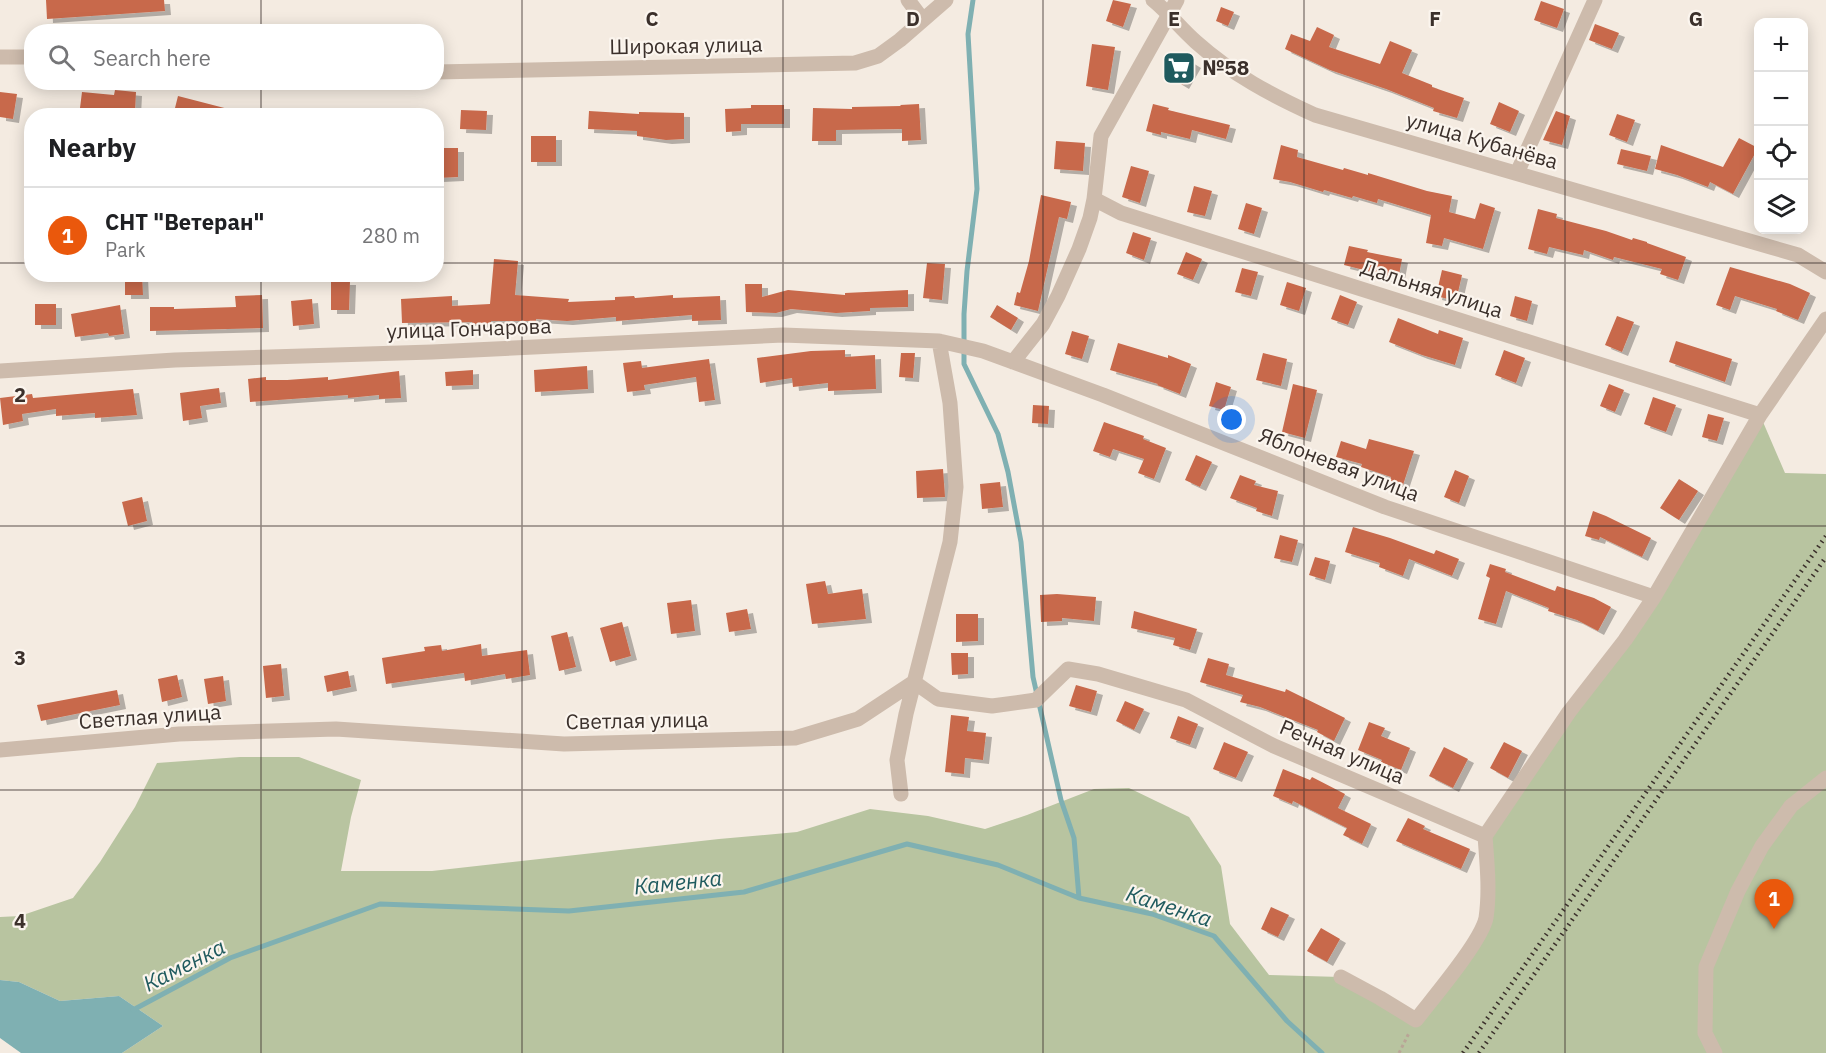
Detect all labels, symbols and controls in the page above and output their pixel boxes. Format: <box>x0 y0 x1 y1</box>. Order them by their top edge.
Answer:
text: C <box>645 5 659 32</box>
text: D <box>906 5 920 32</box>
text: E <box>1168 5 1180 32</box>
text: F <box>1429 5 1441 32</box>
text: G <box>1689 5 1703 32</box>
map controls <box>1754 18 1808 234</box>
button: + <box>1754 18 1808 72</box>
search box <box>24 24 444 90</box>
street label: Широкая улица <box>609 30 763 60</box>
icon: search <box>45 41 78 74</box>
text: Search here <box>93 43 211 72</box>
supermarket icon: №58 <box>1161 50 1197 86</box>
place label: №58 <box>1202 53 1249 81</box>
button: − <box>1754 72 1808 126</box>
street label: улица Кубанёва <box>1403 105 1561 175</box>
button: locate <box>1754 126 1808 180</box>
text: Nearby <box>48 130 136 164</box>
button: layers <box>1754 180 1808 234</box>
text: СНТ "Ветеран" <box>105 207 264 236</box>
text: 1 <box>62 222 74 249</box>
text: 280 m <box>362 222 420 249</box>
text: Park <box>105 236 145 263</box>
street label: Дальняя улица <box>1358 252 1507 324</box>
street label: улица Гончарова <box>386 311 552 345</box>
text: 2 <box>14 381 26 408</box>
your location <box>1217 405 1246 434</box>
street label: Яблоневая улица <box>1255 421 1424 508</box>
text: 3 <box>14 644 26 671</box>
street label: Светлая улица <box>78 697 222 735</box>
street label: Светлая улица <box>565 705 709 735</box>
street label: Речная улица <box>1276 712 1409 790</box>
water label: Каменка <box>632 862 723 901</box>
water label: Каменка <box>1123 878 1216 933</box>
pin: 1 <box>1754 880 1794 929</box>
text: 4 <box>14 907 26 934</box>
water label: Каменка <box>138 932 230 998</box>

